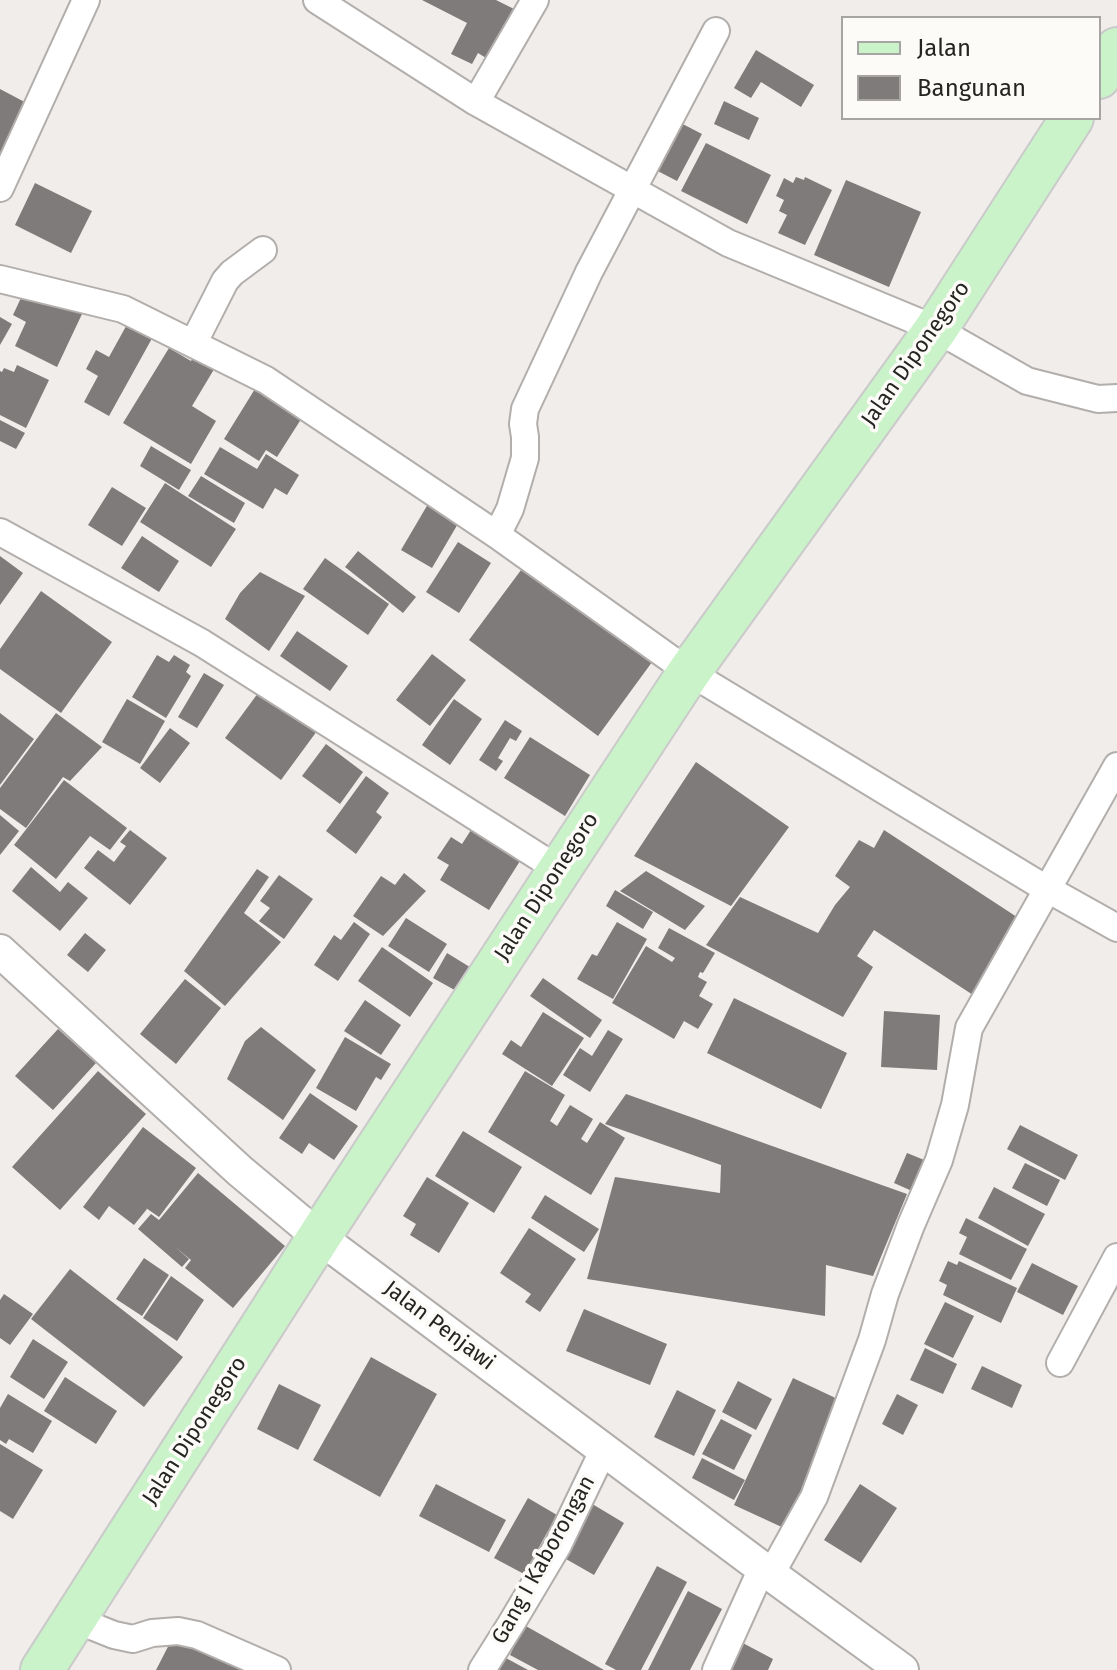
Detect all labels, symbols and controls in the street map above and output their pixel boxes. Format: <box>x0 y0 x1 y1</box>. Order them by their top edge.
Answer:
legend <box>841 16 1101 120</box>
text: Jalan <box>917 34 971 62</box>
text: Bangunan <box>917 74 1026 102</box>
street label: Jalan Diponegoro <box>856 276 976 432</box>
street label: Jalan Diponegoro <box>489 808 605 966</box>
street label: Jalan Penjawi <box>378 1276 500 1376</box>
street label: Jalan Diponegoro <box>137 1352 253 1510</box>
street label: Gang I Kaborongan <box>487 1471 601 1649</box>

